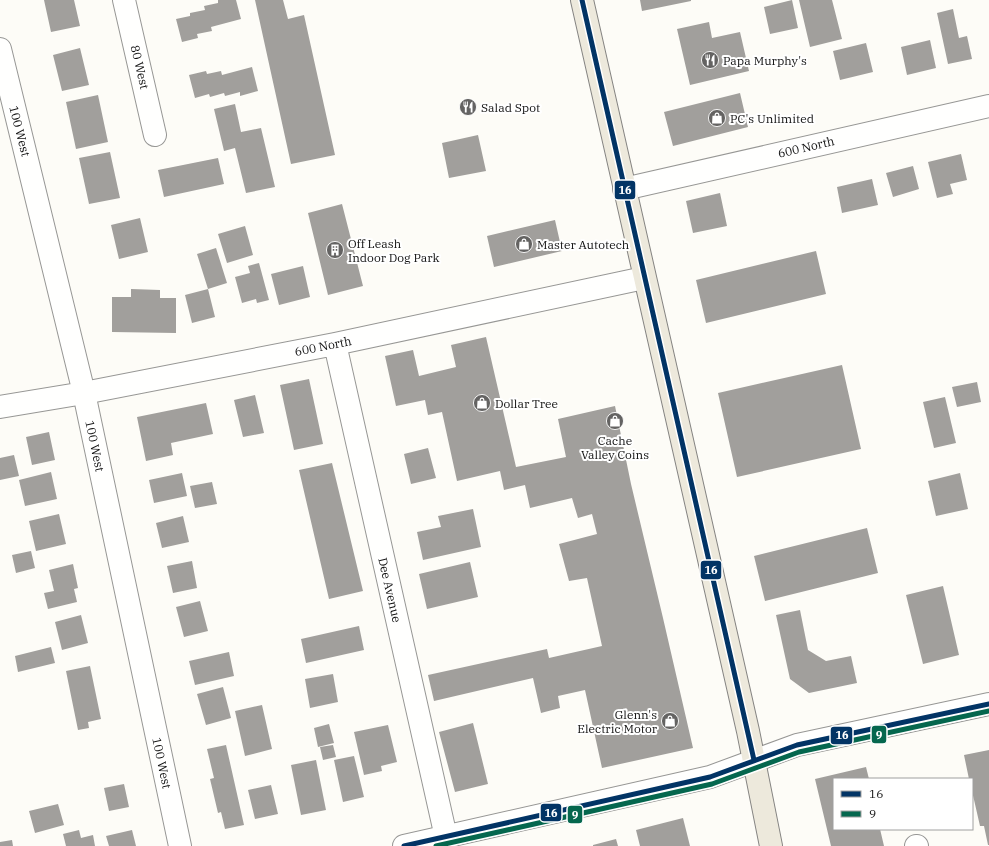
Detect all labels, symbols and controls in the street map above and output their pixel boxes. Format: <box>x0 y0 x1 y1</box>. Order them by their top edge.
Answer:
street label: 80 West <box>128 44 152 90</box>
restaurant icon: Papa Murphy's <box>700 50 720 70</box>
place label: Papa Murphy's <box>723 53 807 68</box>
restaurant icon: Salad Spot <box>458 97 478 117</box>
place label: Salad Spot <box>481 100 540 115</box>
street label: 100 West <box>6 104 34 158</box>
shop icon: PC's Unlimited <box>707 108 727 128</box>
place label: PC's Unlimited <box>730 111 814 126</box>
street label: 600 North <box>776 133 836 161</box>
line badge: 16 <box>614 180 636 200</box>
text: 16 <box>618 183 632 197</box>
shop icon: Master Autotech <box>514 234 534 254</box>
place label: Off Leash Indoor Dog Park <box>348 236 440 265</box>
place label: Master Autotech <box>537 237 630 252</box>
building icon: Off Leash Indoor Dog Park <box>325 240 345 260</box>
street label: 600 North <box>293 333 353 359</box>
shop icon: Dollar Tree <box>472 393 492 413</box>
place label: Dollar Tree <box>495 396 558 411</box>
shop icon: Cache Valley Coins <box>605 411 625 431</box>
street label: 100 West <box>82 419 108 473</box>
place label: Cache Valley Coins <box>581 433 649 462</box>
street label: Dee Avenue <box>375 556 405 624</box>
line badge: 16 <box>700 560 722 580</box>
text: 16 <box>704 563 718 577</box>
place label: Glenn's Electric Motor <box>577 707 658 736</box>
shop icon: Glenn's Electric Motor <box>660 711 680 731</box>
line badge: 9 <box>871 725 887 744</box>
line badge: 16 <box>830 726 853 745</box>
text: 16 <box>835 728 849 742</box>
text: 9 <box>876 728 883 742</box>
street label: 100 West <box>149 736 175 790</box>
legend <box>833 778 973 830</box>
text: 16 <box>869 786 883 801</box>
line badge: 16 <box>540 803 562 822</box>
line badge: 9 <box>567 805 583 824</box>
text: 16 <box>544 806 558 820</box>
text: 9 <box>869 806 876 821</box>
text: 9 <box>572 808 579 822</box>

